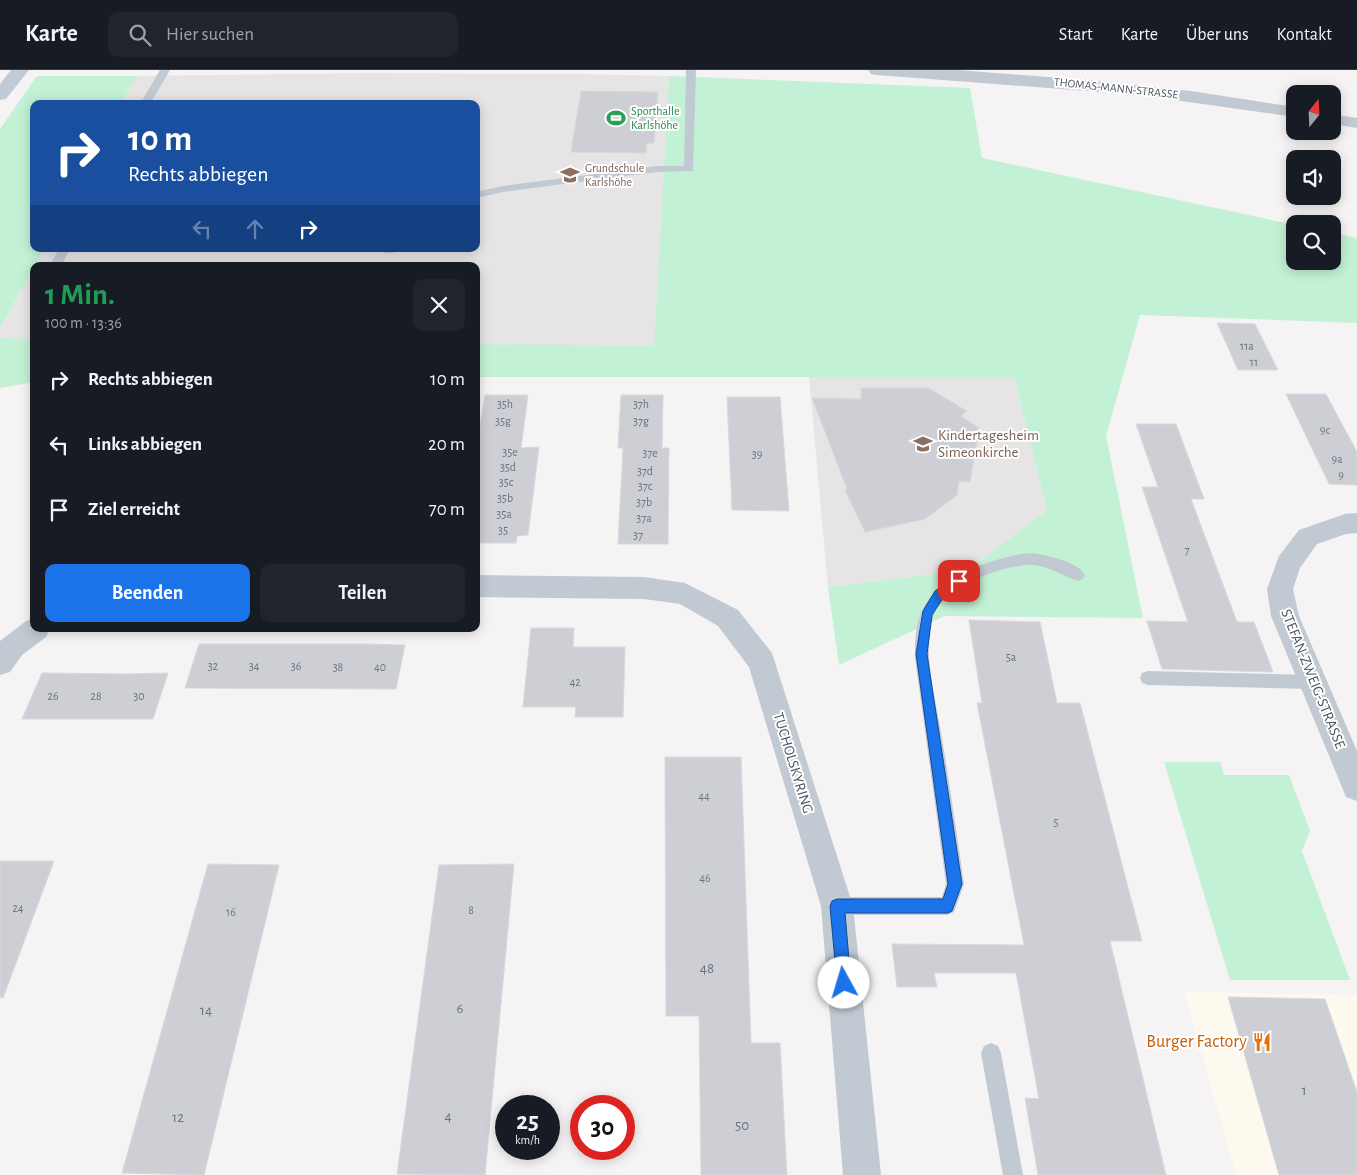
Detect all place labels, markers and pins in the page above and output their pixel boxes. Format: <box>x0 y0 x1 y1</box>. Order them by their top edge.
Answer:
place label: Sporthalle Karlshöhe <box>631 105 680 131</box>
sports icon: Sporthalle Karlshöhe <box>605 107 627 129</box>
place label: Grundschule Karlshöhe <box>585 162 644 188</box>
school or university icon: Grundschule Karlshöhe <box>559 164 581 186</box>
place label: Kindertagesheim Simeonkirche <box>938 428 1039 460</box>
school or university icon: Kindertagesheim Simeonkirche <box>912 433 934 455</box>
pin <box>938 560 980 602</box>
restaurant icon: Burger Factory <box>1251 1031 1273 1053</box>
place label: Burger Factory <box>1146 1033 1247 1051</box>

